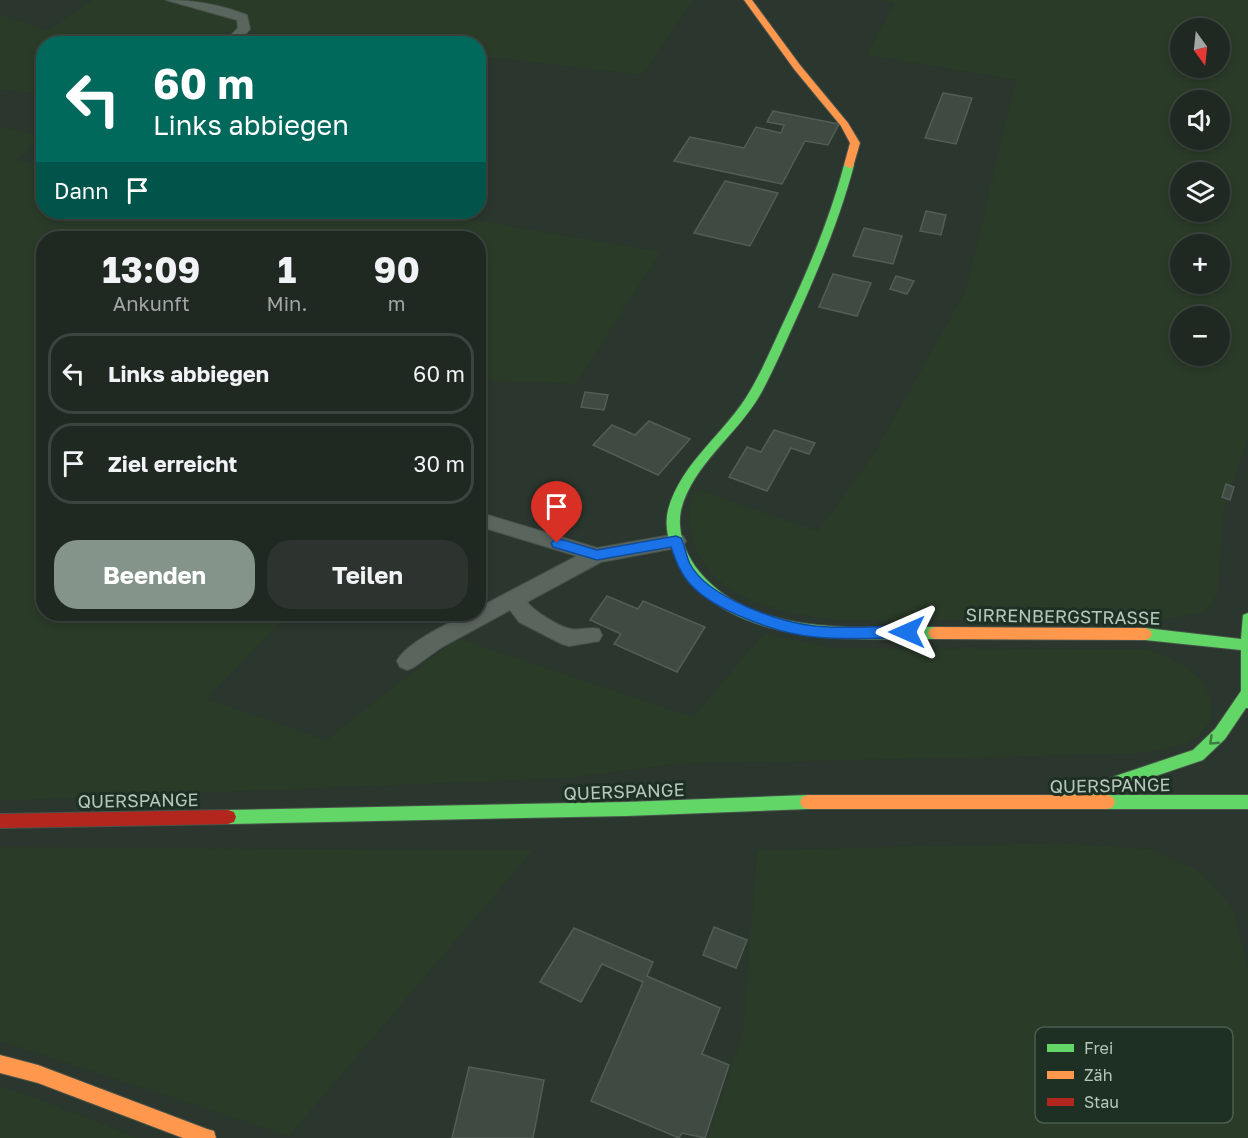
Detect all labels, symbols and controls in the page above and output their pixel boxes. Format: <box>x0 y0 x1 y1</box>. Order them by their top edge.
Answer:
north arrow <box>1170 18 1230 78</box>
map controls <box>1170 18 1230 366</box>
text: 60 m <box>153 58 254 108</box>
icon: left <box>54 60 132 138</box>
button: sound <box>1170 90 1230 150</box>
text: Links abbiegen <box>153 109 349 141</box>
button: layers <box>1170 162 1230 222</box>
icon: arrive <box>121 174 154 207</box>
text: Dann <box>54 177 109 204</box>
button: + <box>1170 234 1230 294</box>
text: 13:09 <box>102 248 200 291</box>
text: 1 <box>278 248 296 291</box>
text: 90 <box>374 248 420 291</box>
text: Ankunft <box>113 291 190 315</box>
text: Min. <box>267 291 307 315</box>
text: m <box>388 291 406 315</box>
button: − <box>1170 306 1230 366</box>
icon: left <box>57 357 90 390</box>
text: Links abbiegen <box>108 360 269 387</box>
text: 60 m <box>413 360 465 387</box>
icon: arrive <box>57 447 90 480</box>
text: Ziel erreicht <box>108 450 237 477</box>
text: 30 m <box>414 450 465 477</box>
pin <box>531 481 582 543</box>
icon: arrive <box>540 490 573 523</box>
button: Beenden <box>54 540 255 609</box>
button: Teilen <box>267 540 468 609</box>
position arrow <box>875 600 939 664</box>
street label: SIRRENBERGSTRASSE <box>965 603 1161 629</box>
one-way arrow <box>1209 734 1219 745</box>
street label: QUERSPANGE <box>1049 773 1171 797</box>
street label: QUERSPANGE <box>563 778 685 804</box>
street label: QUERSPANGE <box>77 788 199 812</box>
legend <box>1035 1027 1233 1123</box>
text: Frei <box>1084 1038 1113 1058</box>
text: Zäh <box>1084 1065 1112 1085</box>
text: Stau <box>1084 1092 1119 1112</box>

